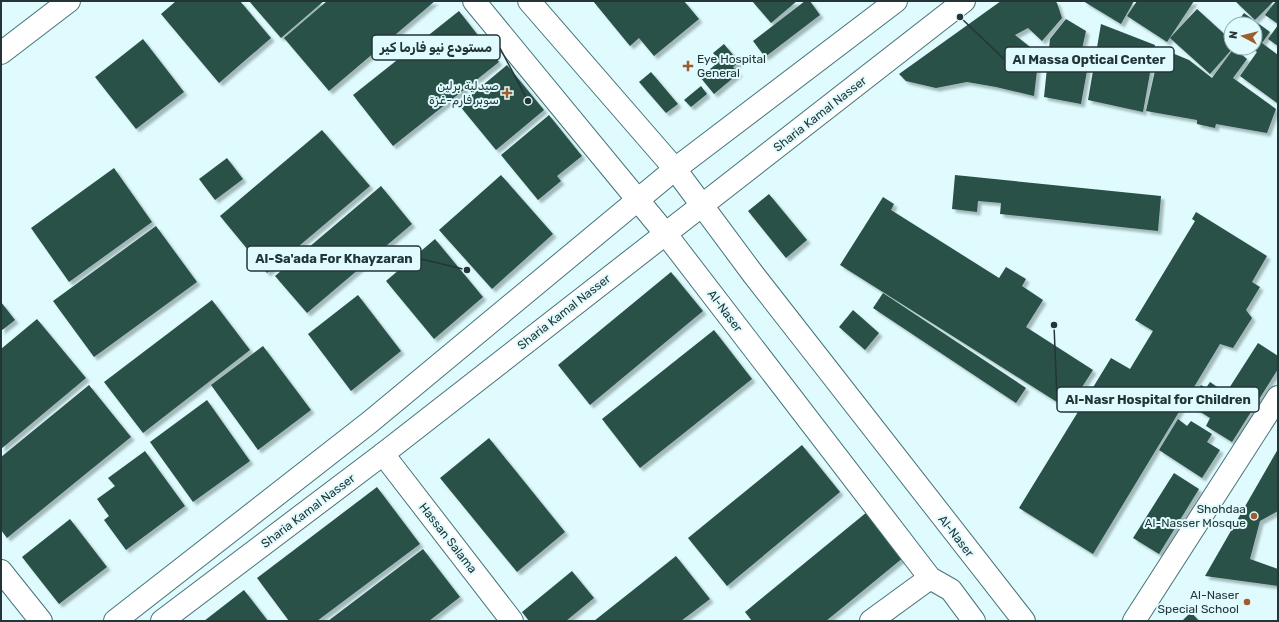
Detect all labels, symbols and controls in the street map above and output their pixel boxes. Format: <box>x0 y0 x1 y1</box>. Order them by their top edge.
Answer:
north arrow <box>1223 16 1263 56</box>
text: N <box>1227 30 1241 40</box>
callout: مستودع نيو فارما كير <box>372 35 500 60</box>
text: مستودع نيو فارما كير <box>379 40 492 57</box>
callout: Al Massa Optical Center <box>1005 47 1174 72</box>
place label: Eye Hospital General <box>697 52 766 80</box>
text: Al Massa Optical Center <box>1013 52 1166 67</box>
marker: Eye Hospital General <box>682 60 694 72</box>
street label: Sharia Kamal Nasser <box>771 73 869 155</box>
place label: صيدلية برلين سوبر فارم-غزة <box>429 79 499 109</box>
marker: صيدلية برلين سوبر فارم-غزة <box>502 88 512 98</box>
callout: Al-Sa'ada For Khayzaran <box>247 246 421 271</box>
text: Al-Sa'ada For Khayzaran <box>255 251 413 266</box>
street label: Sharia Kamal Nasser <box>515 271 613 353</box>
street label: Al-Naser <box>705 287 746 335</box>
callout: Al-Nasr Hospital for Children <box>1057 387 1259 412</box>
text: Al-Nasr Hospital for Children <box>1065 392 1251 407</box>
street label: Sharia Kamal Nasser <box>258 471 358 551</box>
street label: Hassan Salama <box>416 500 480 576</box>
place label: Shohdaa Al-Nasser Mosque <box>1145 502 1246 530</box>
marker: Shohdaa Al-Nasser Mosque <box>1249 511 1259 521</box>
street label: Al-Naser <box>935 512 977 560</box>
place label: Al-Naser Special School <box>1158 588 1239 616</box>
marker: Al-Naser Special School <box>1242 597 1252 607</box>

